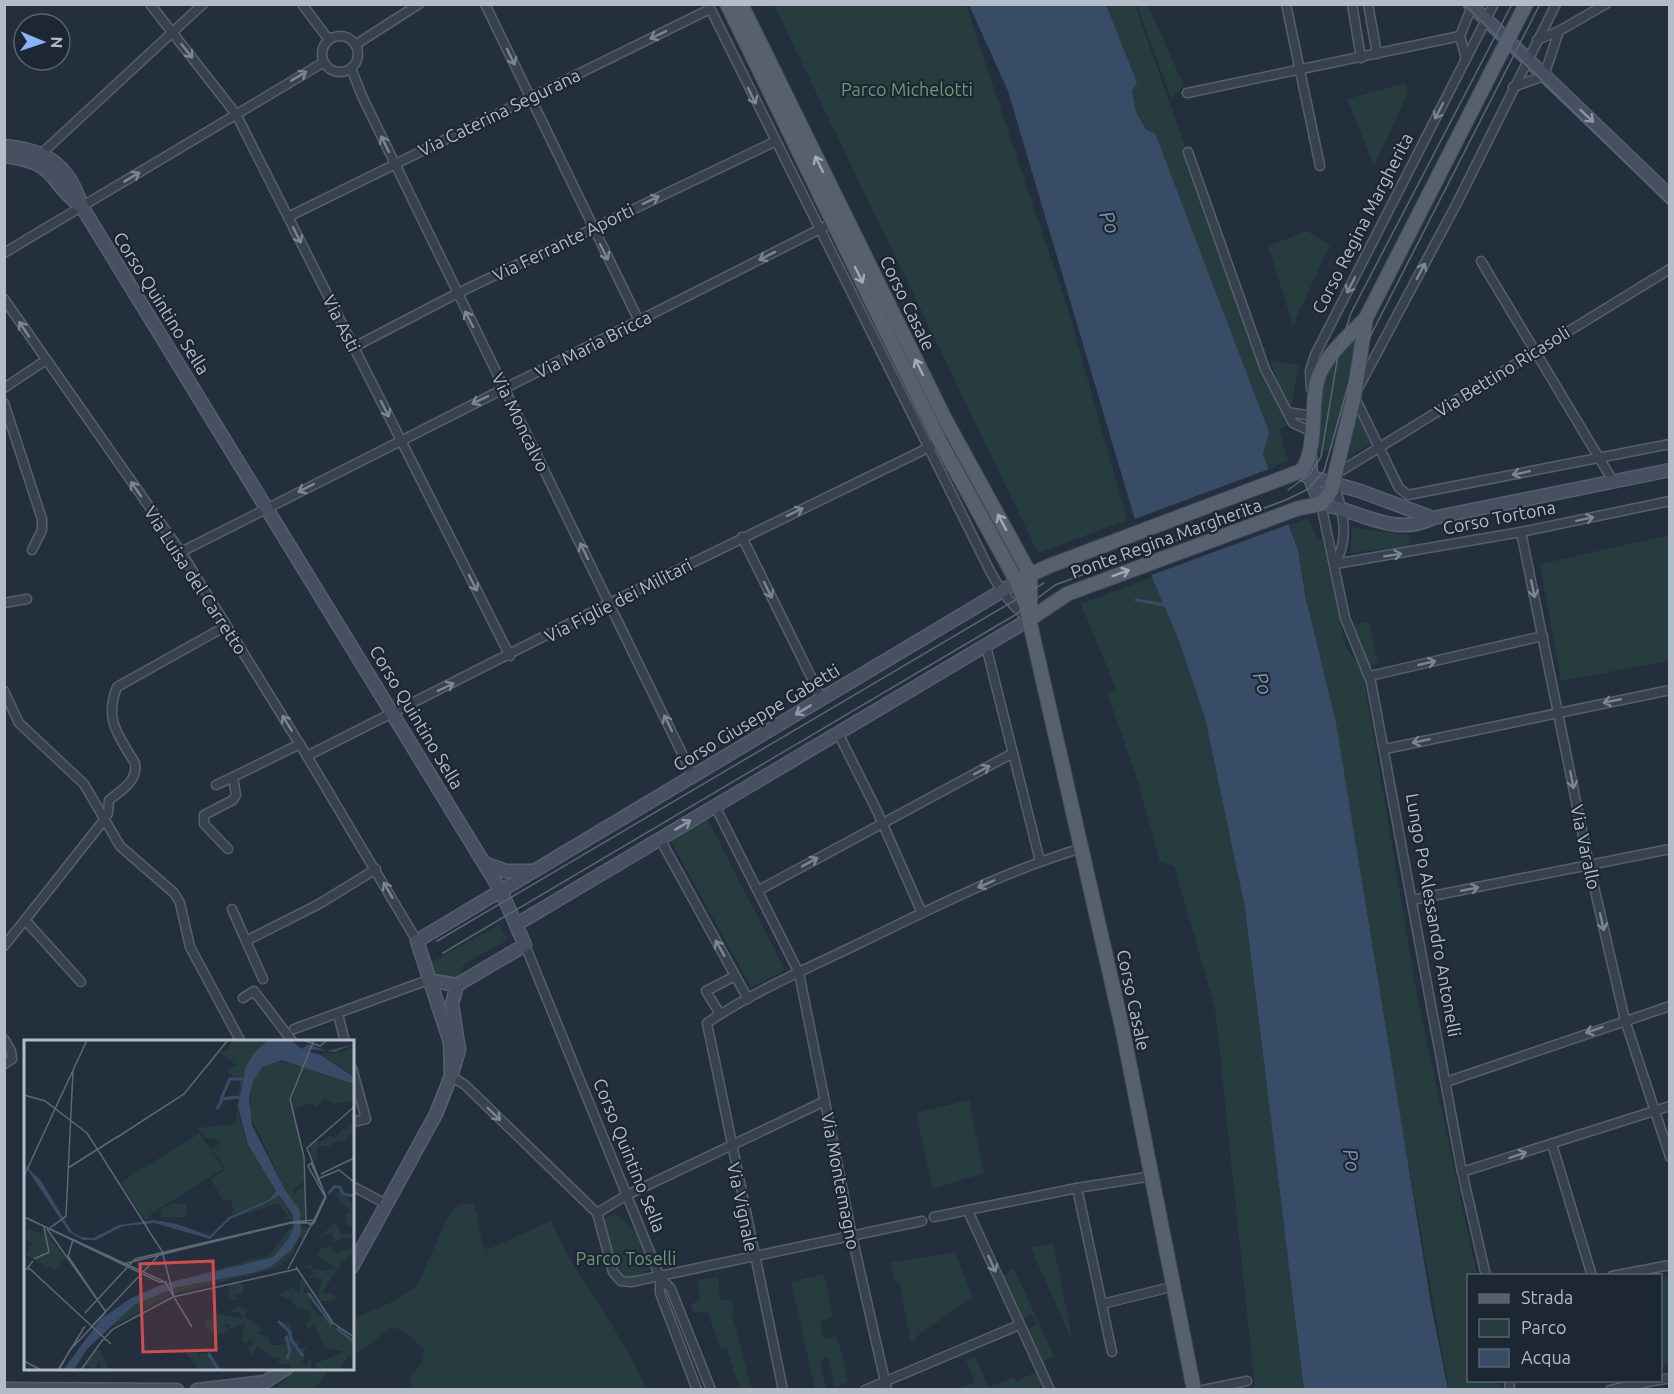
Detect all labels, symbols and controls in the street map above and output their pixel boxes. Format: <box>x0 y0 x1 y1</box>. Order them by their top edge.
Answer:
north arrow <box>12 12 72 72</box>
one-way arrow <box>649 29 667 41</box>
text: N <box>48 36 66 49</box>
one-way arrow <box>180 42 193 58</box>
one-way arrow <box>505 48 517 66</box>
street label: Via Caterina Segurana <box>415 64 583 160</box>
one-way arrow <box>290 70 307 82</box>
park label: Parco Michelotti <box>841 79 973 99</box>
one-way arrow <box>747 87 759 105</box>
one-way arrow <box>1433 102 1444 120</box>
one-way arrow <box>1579 109 1594 123</box>
street label: Corso Regina Margherita <box>1308 129 1416 317</box>
one-way arrow <box>378 135 390 153</box>
one-way arrow <box>813 155 825 173</box>
one-way arrow <box>123 170 140 182</box>
one-way arrow <box>641 194 659 206</box>
street label: Via Ferrante Aporti <box>489 199 637 285</box>
water label: Po <box>1095 207 1125 237</box>
one-way arrow <box>291 226 303 243</box>
street label: Corso Quintino Sella <box>109 228 214 378</box>
one-way arrow <box>599 242 610 260</box>
one-way arrow <box>758 251 776 263</box>
street label: Corso Casale <box>876 252 940 354</box>
one-way arrow <box>1416 262 1427 280</box>
one-way arrow <box>853 266 865 284</box>
one-way arrow <box>1344 276 1356 294</box>
street label: Via Asti <box>319 291 365 355</box>
street label: Via Maria Bricca <box>532 306 654 382</box>
one-way arrow <box>463 311 475 329</box>
one-way arrow <box>18 320 31 337</box>
street label: Via Bettino Ricasoli <box>1431 321 1573 421</box>
one-way arrow <box>913 358 925 376</box>
street label: Via Moncalvo <box>488 369 554 475</box>
one-way arrow <box>471 395 489 407</box>
one-way arrow <box>379 400 391 417</box>
one-way arrow <box>1512 468 1532 479</box>
one-way arrow <box>130 481 142 497</box>
one-way arrow <box>297 483 315 494</box>
street label: Ponte Regina Margherita <box>1068 494 1264 582</box>
street label: Corso Tortona <box>1441 496 1557 538</box>
street label: Via Luisa del Carretto <box>141 502 251 658</box>
one-way arrow <box>786 506 804 518</box>
one-way arrow <box>1575 512 1594 524</box>
one-way arrow <box>996 514 1007 532</box>
one-way arrow <box>578 542 590 560</box>
one-way arrow <box>1383 549 1402 560</box>
street label: Via Figlie dei Militari <box>541 554 695 646</box>
one-way arrow <box>1112 567 1130 578</box>
one-way arrow <box>467 574 479 591</box>
one-way arrow <box>1528 579 1539 598</box>
one-way arrow <box>763 581 775 599</box>
street label: Corso Quintino Sella <box>365 641 468 793</box>
one-way arrow <box>1417 656 1436 668</box>
street label: Corso Giuseppe Gabetti <box>669 659 843 775</box>
water label: Po <box>1249 669 1277 697</box>
one-way arrow <box>437 680 455 692</box>
one-way arrow <box>1603 696 1622 707</box>
one-way arrow <box>795 704 812 716</box>
one-way arrow <box>661 714 673 732</box>
one-way arrow <box>280 715 292 732</box>
one-way arrow <box>1412 736 1431 747</box>
one-way arrow <box>973 764 990 776</box>
one-way arrow <box>1567 770 1578 790</box>
street label: Lungo Po Alessandro Antonelli <box>1403 792 1465 1038</box>
street label: Via Varallo <box>1567 803 1605 891</box>
one-way arrow <box>674 818 691 830</box>
one-way arrow <box>801 856 818 868</box>
one-way arrow <box>977 880 995 891</box>
one-way arrow <box>381 882 393 899</box>
one-way arrow <box>1460 883 1479 894</box>
one-way arrow <box>1597 912 1609 931</box>
one-way arrow <box>714 939 725 957</box>
street label: Corso Casale <box>1114 948 1154 1052</box>
one-way arrow <box>1585 1026 1604 1037</box>
inset map <box>24 1040 354 1370</box>
street label: Corso Quintino Sella <box>589 1075 670 1235</box>
one-way arrow <box>487 1107 502 1122</box>
street label: Via Montemagno <box>818 1111 864 1251</box>
water label: Po <box>1339 1147 1365 1173</box>
one-way arrow <box>1508 1148 1527 1159</box>
street label: Via Vignale <box>724 1161 762 1253</box>
park label: Parco Toselli <box>576 1248 676 1268</box>
one-way arrow <box>987 1254 998 1273</box>
legend <box>1467 1274 1662 1382</box>
text: Strada <box>1521 1287 1573 1307</box>
text: Parco <box>1521 1317 1567 1337</box>
text: Acqua <box>1521 1347 1571 1367</box>

